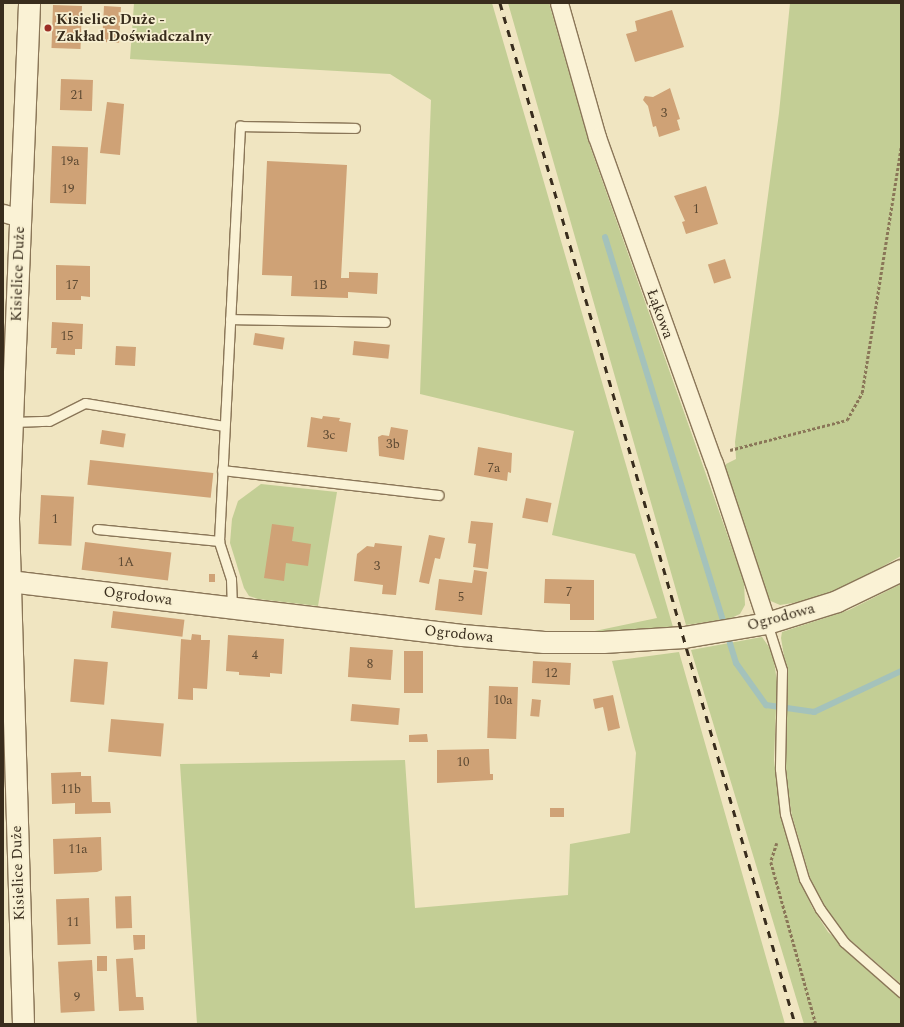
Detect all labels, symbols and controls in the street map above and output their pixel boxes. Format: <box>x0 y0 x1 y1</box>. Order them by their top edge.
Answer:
place label: Kisielice Duże - Zakład Doświadczalny <box>56 10 211 45</box>
marker: Kisielice Duże - Zakład Doświadczalny <box>43 23 53 33</box>
house number: 21 <box>71 87 83 103</box>
house number: 3 <box>661 105 667 121</box>
house number: 19a <box>60 153 80 169</box>
house number: 19 <box>62 181 74 197</box>
house number: 1 <box>693 201 699 217</box>
street label: Kisielice Duże <box>7 226 29 322</box>
house number: 17 <box>66 277 78 293</box>
house number: 1B <box>312 277 328 293</box>
street label: Łąkowa <box>643 287 677 341</box>
house number: 15 <box>61 328 73 344</box>
house number: 3c <box>323 427 335 443</box>
house number: 3b <box>386 436 400 452</box>
house number: 7a <box>488 460 500 476</box>
house number: 1 <box>52 511 58 527</box>
house number: 1A <box>118 554 134 570</box>
house number: 3 <box>374 558 380 574</box>
street label: Ogrodowa <box>102 583 174 609</box>
house number: 7 <box>566 584 572 600</box>
house number: 5 <box>458 589 464 605</box>
street label: Ogrodowa <box>745 599 817 635</box>
street label: Ogrodowa <box>424 621 494 647</box>
house number: 4 <box>252 647 258 663</box>
house number: 8 <box>367 656 373 672</box>
house number: 12 <box>545 665 557 681</box>
house number: 10a <box>493 692 513 708</box>
house number: 10 <box>457 754 469 770</box>
house number: 11b <box>61 781 81 797</box>
street label: Kisielice Duże <box>7 825 29 921</box>
house number: 11a <box>68 841 88 857</box>
house number: 11 <box>67 914 79 930</box>
house number: 9 <box>74 989 80 1005</box>

